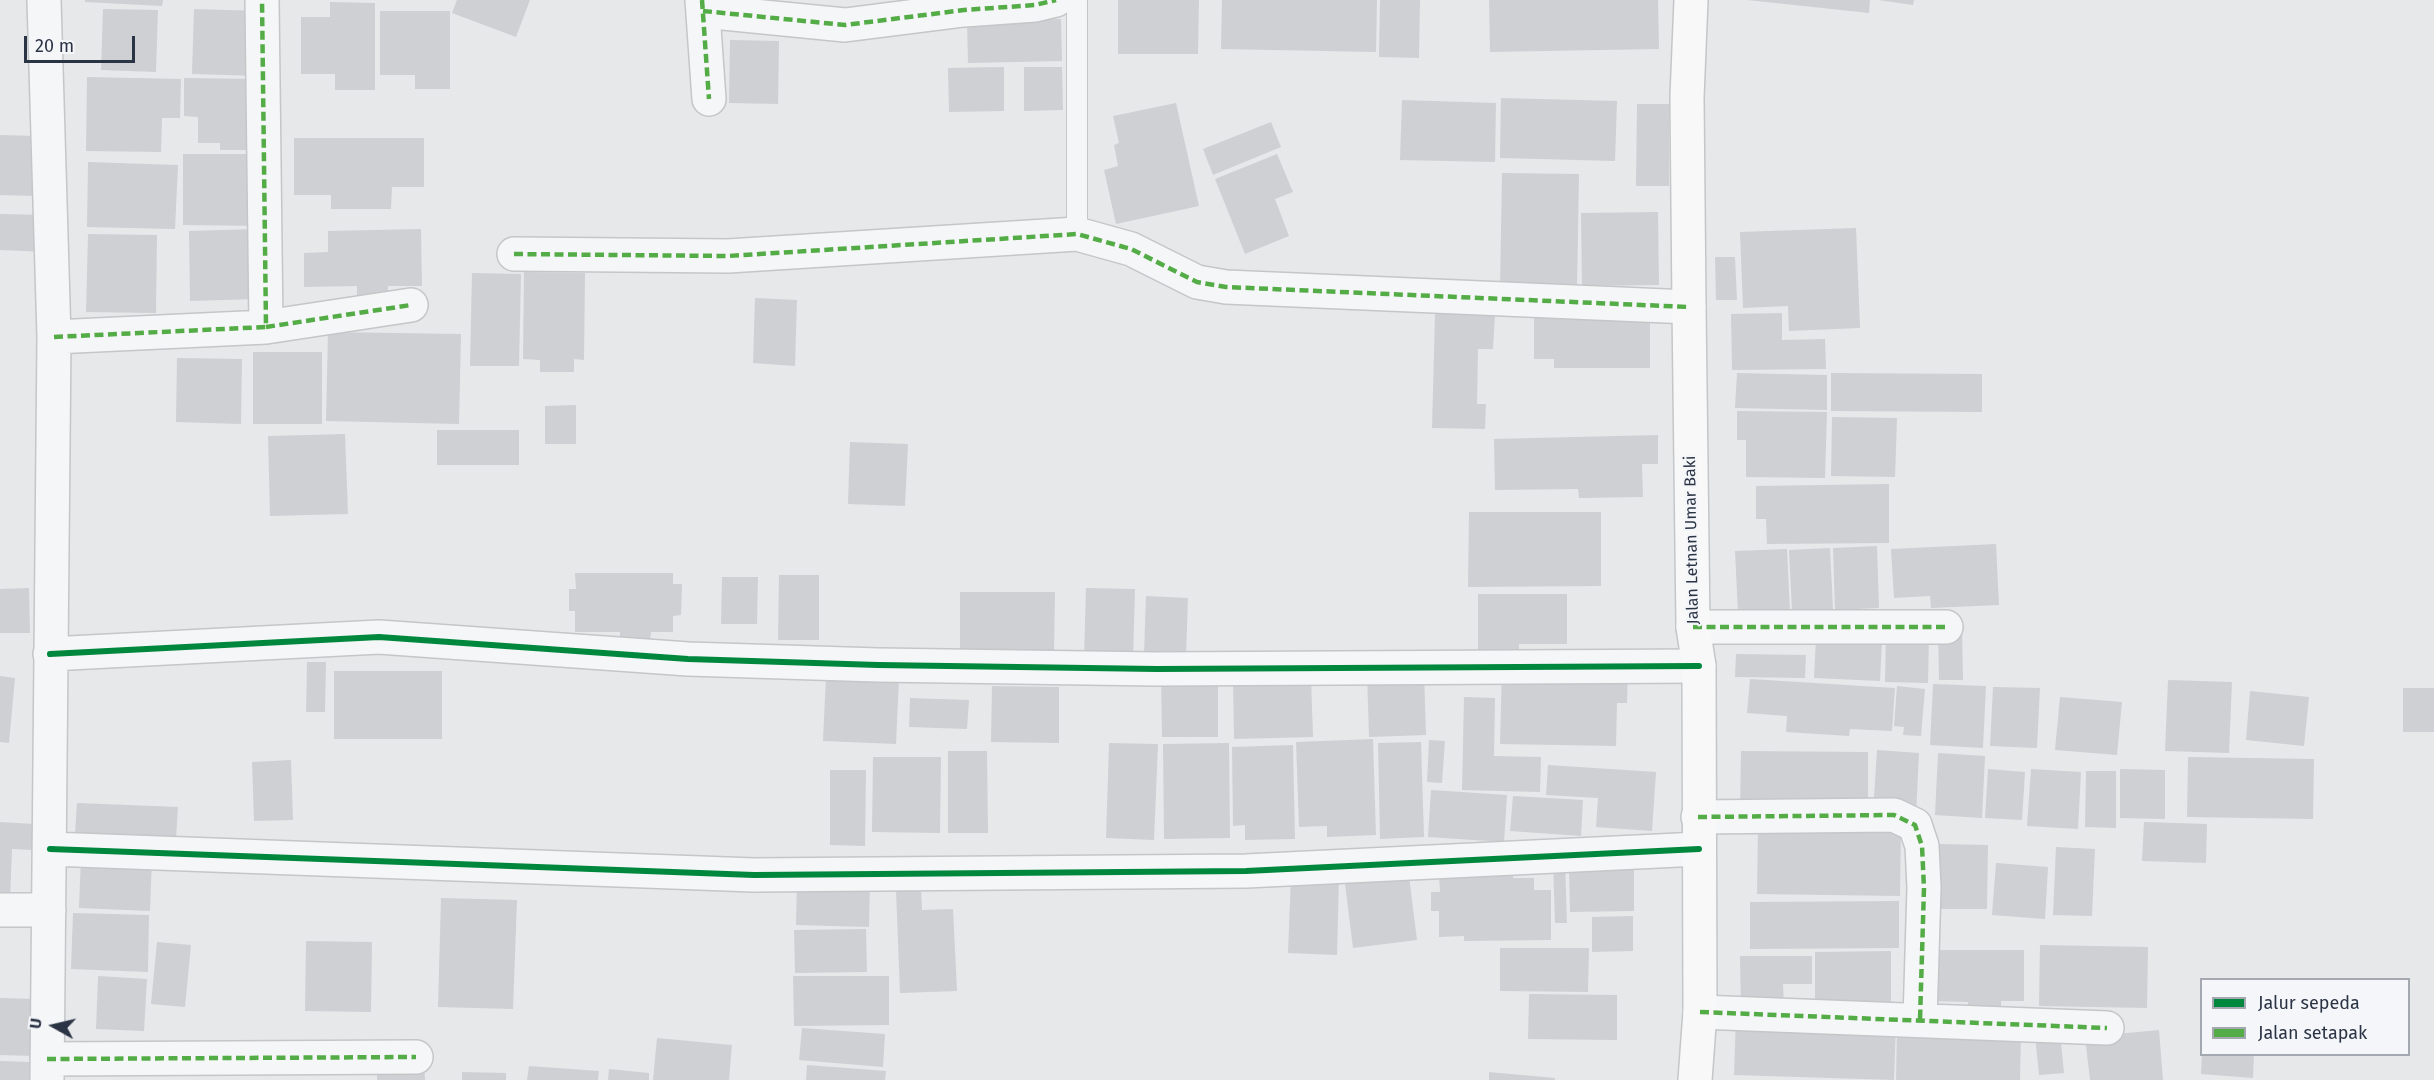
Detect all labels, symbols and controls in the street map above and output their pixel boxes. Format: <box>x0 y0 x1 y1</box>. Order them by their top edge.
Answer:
scale bar <box>27 24 138 62</box>
text: 20 m <box>35 35 74 57</box>
street label: Jalan Letnan Umar Baki <box>1681 456 1703 624</box>
legend <box>2200 978 2410 1056</box>
text: Jalur sepeda <box>2258 992 2360 1014</box>
north arrow <box>24 996 84 1056</box>
text: U <box>26 1017 46 1030</box>
text: Jalan setapak <box>2258 1022 2367 1044</box>

